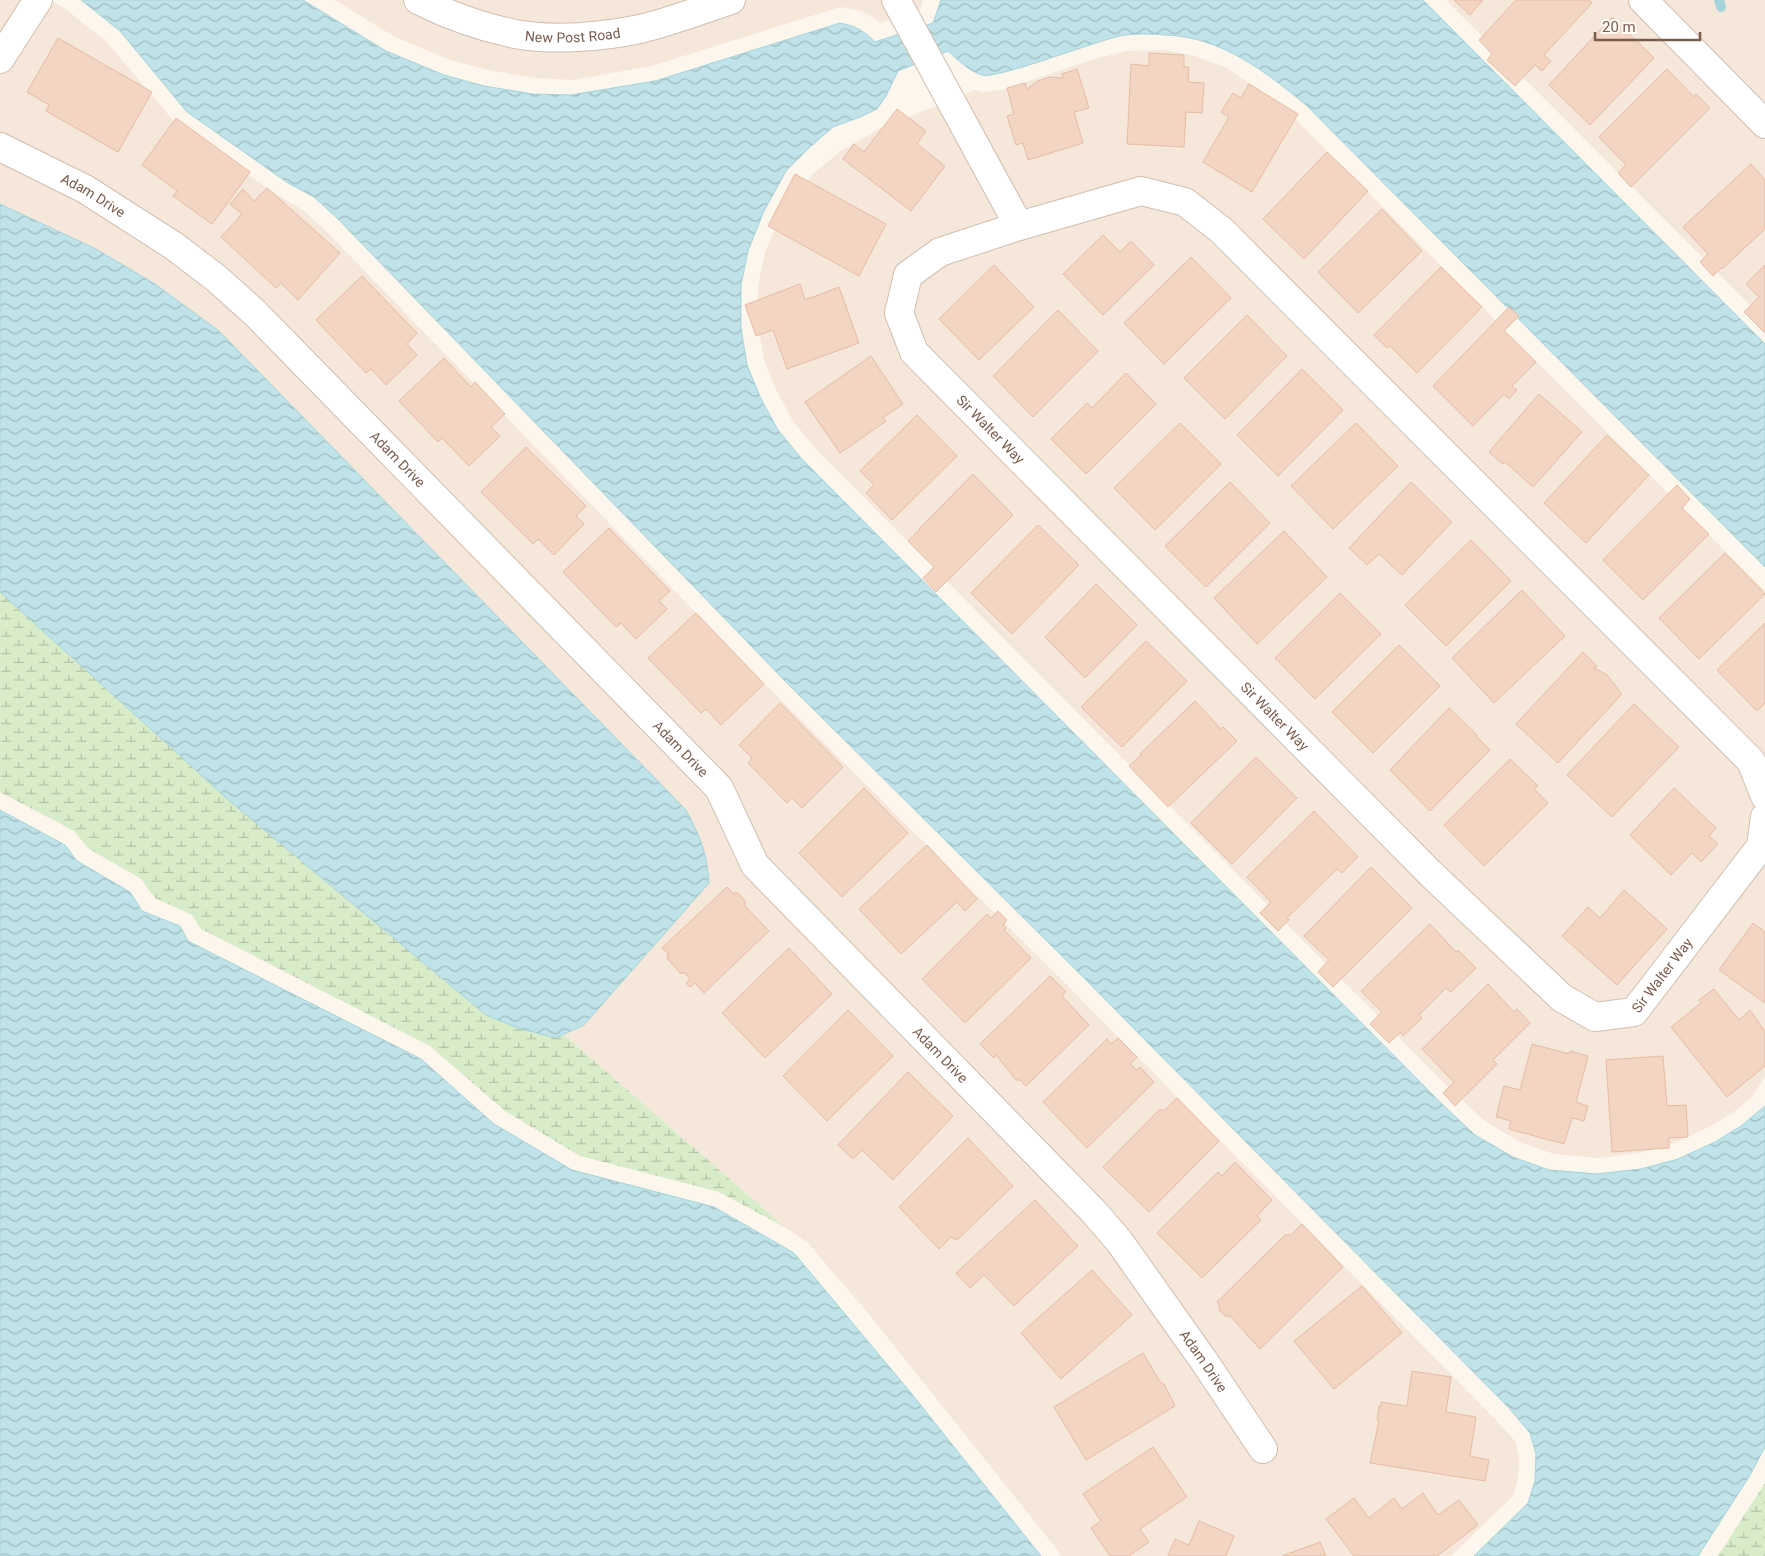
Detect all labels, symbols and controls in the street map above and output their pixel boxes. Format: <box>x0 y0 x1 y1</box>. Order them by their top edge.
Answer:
scale bar <box>1595 10 1700 42</box>
text: 20 m <box>1602 18 1636 36</box>
street label: New Post Road <box>524 25 622 46</box>
street label: Adam Drive <box>58 170 128 221</box>
street label: Sir Walter Way <box>953 392 1028 467</box>
street label: Adam Drive <box>367 428 429 490</box>
street label: Sir Walter Way <box>1238 679 1312 754</box>
street label: Adam Drive <box>650 718 712 780</box>
street label: Sir Walter Way <box>1628 934 1696 1016</box>
street label: Adam Drive <box>910 1023 971 1086</box>
street label: Adam Drive <box>1177 1327 1231 1395</box>

